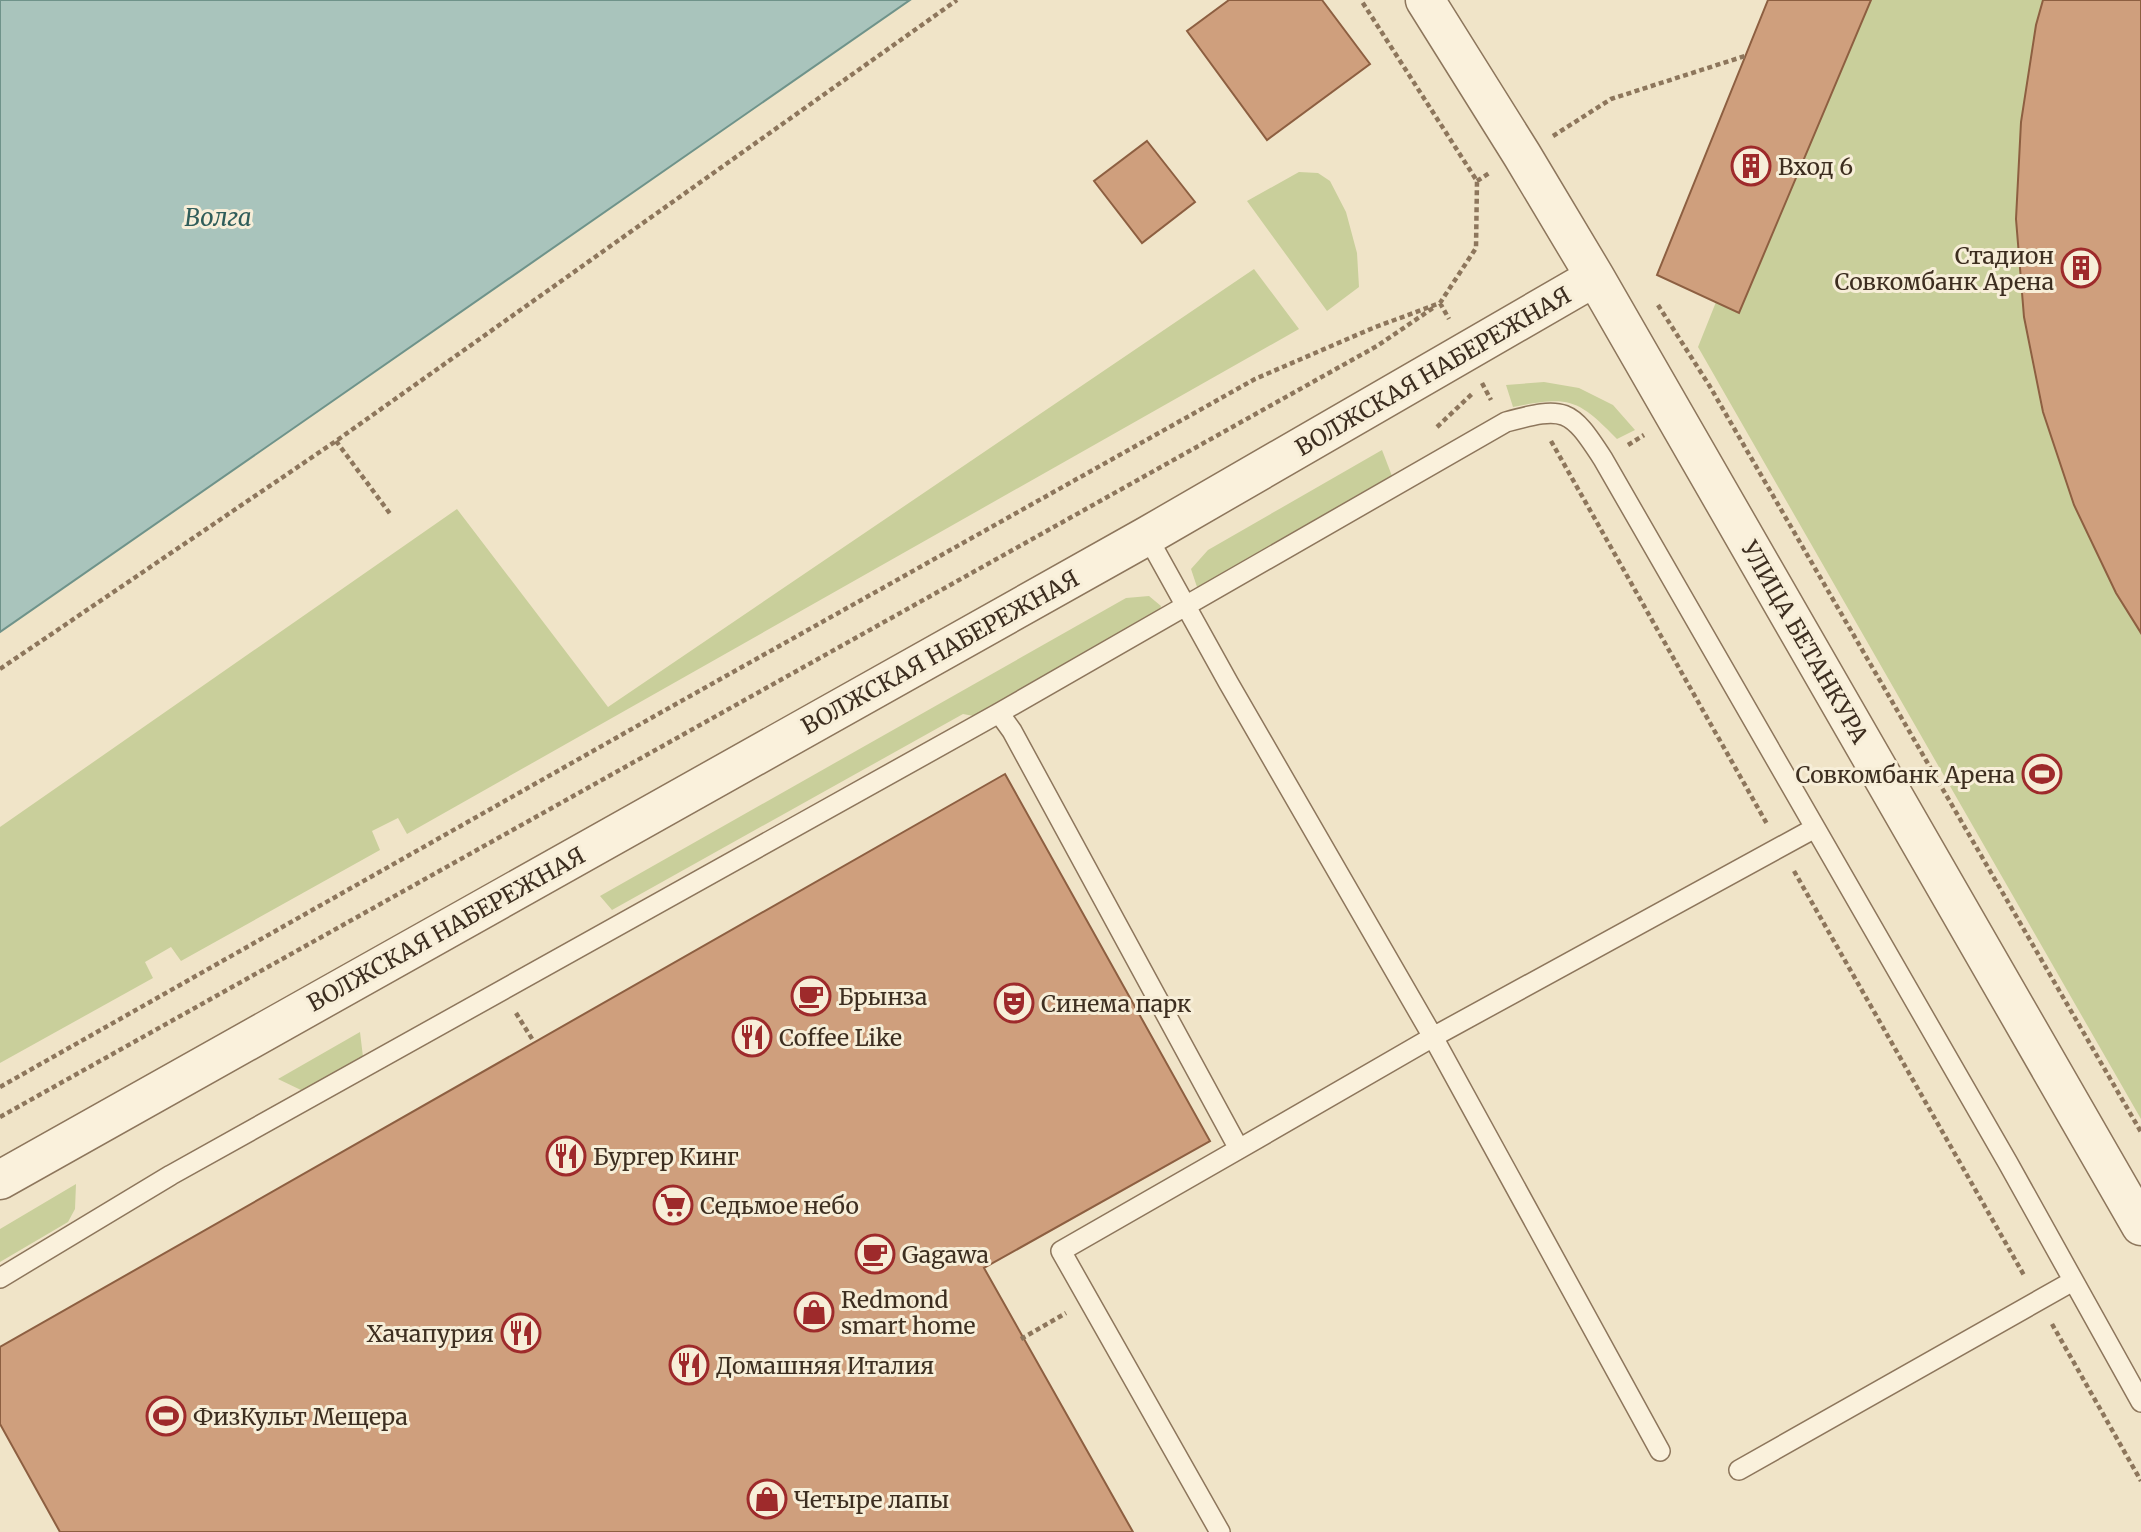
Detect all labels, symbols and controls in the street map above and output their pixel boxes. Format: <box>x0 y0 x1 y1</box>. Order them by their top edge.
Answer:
building icon: Вход 6 <box>1730 145 1772 187</box>
place label: Вход 6 <box>1778 152 1853 181</box>
water label: Волга <box>185 202 251 233</box>
place label: Стадион Совкомбанк Арена <box>1834 241 2054 296</box>
building icon: Стадион Совкомбанк Арена <box>2060 247 2102 289</box>
street label: ВОЛЖСКАЯ НАБЕРЕЖНАЯ <box>1290 280 1576 462</box>
street label: УЛИЦА БЕТАНКУРА <box>1735 535 1875 749</box>
street label: ВОЛЖСКАЯ НАБЕРЕЖНАЯ <box>796 563 1084 741</box>
sports icon: Совкомбанк Арена <box>2021 753 2063 795</box>
place label: Совкомбанк Арена <box>1795 760 2015 789</box>
street label: ВОЛЖСКАЯ НАБЕРЕЖНАЯ <box>302 840 590 1018</box>
cafe icon: Брынза <box>790 975 832 1017</box>
place label: Брынза <box>838 982 927 1011</box>
theatre icon: Синема парк <box>993 982 1035 1024</box>
place label: Синема парк <box>1041 989 1192 1018</box>
restaurant icon: Coffee Like <box>731 1016 773 1058</box>
place label: Coffee Like <box>779 1023 902 1052</box>
restaurant icon: Бургер Кинг <box>545 1135 587 1177</box>
place label: Бургер Кинг <box>593 1142 739 1171</box>
supermarket icon: Седьмое небо <box>652 1184 694 1226</box>
place label: Седьмое небо <box>700 1191 859 1220</box>
cafe icon: Gagawa <box>854 1233 896 1275</box>
place label: Gagawa <box>902 1240 989 1269</box>
place label: Redmond smart home <box>841 1285 976 1340</box>
shop icon: Redmond smart home <box>793 1291 835 1333</box>
restaurant icon: Хачапурия <box>500 1312 542 1354</box>
place label: Хачапурия <box>366 1319 494 1348</box>
restaurant icon: Домашняя Италия <box>668 1344 710 1386</box>
place label: Домашняя Италия <box>716 1351 934 1380</box>
sports icon: ФизКульт Мещера <box>145 1395 187 1437</box>
place label: ФизКульт Мещера <box>193 1402 408 1431</box>
shop icon: Четыре лапы <box>746 1478 788 1520</box>
place label: Четыре лапы <box>794 1485 949 1514</box>

